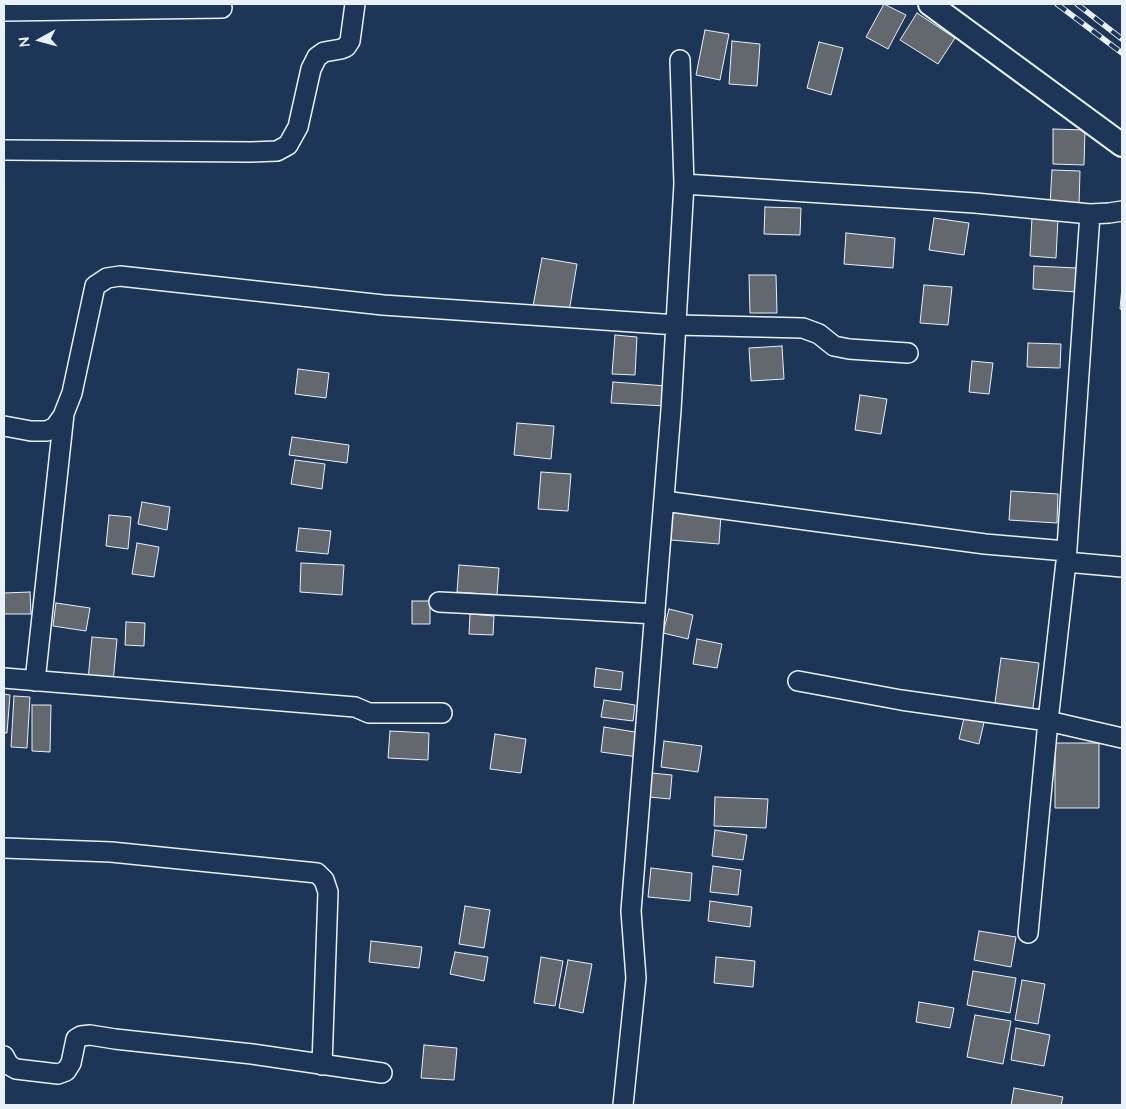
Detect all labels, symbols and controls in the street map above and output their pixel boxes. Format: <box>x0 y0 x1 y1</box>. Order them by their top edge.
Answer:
north arrow <box>15 15 65 65</box>
text: N <box>15 36 36 47</box>

